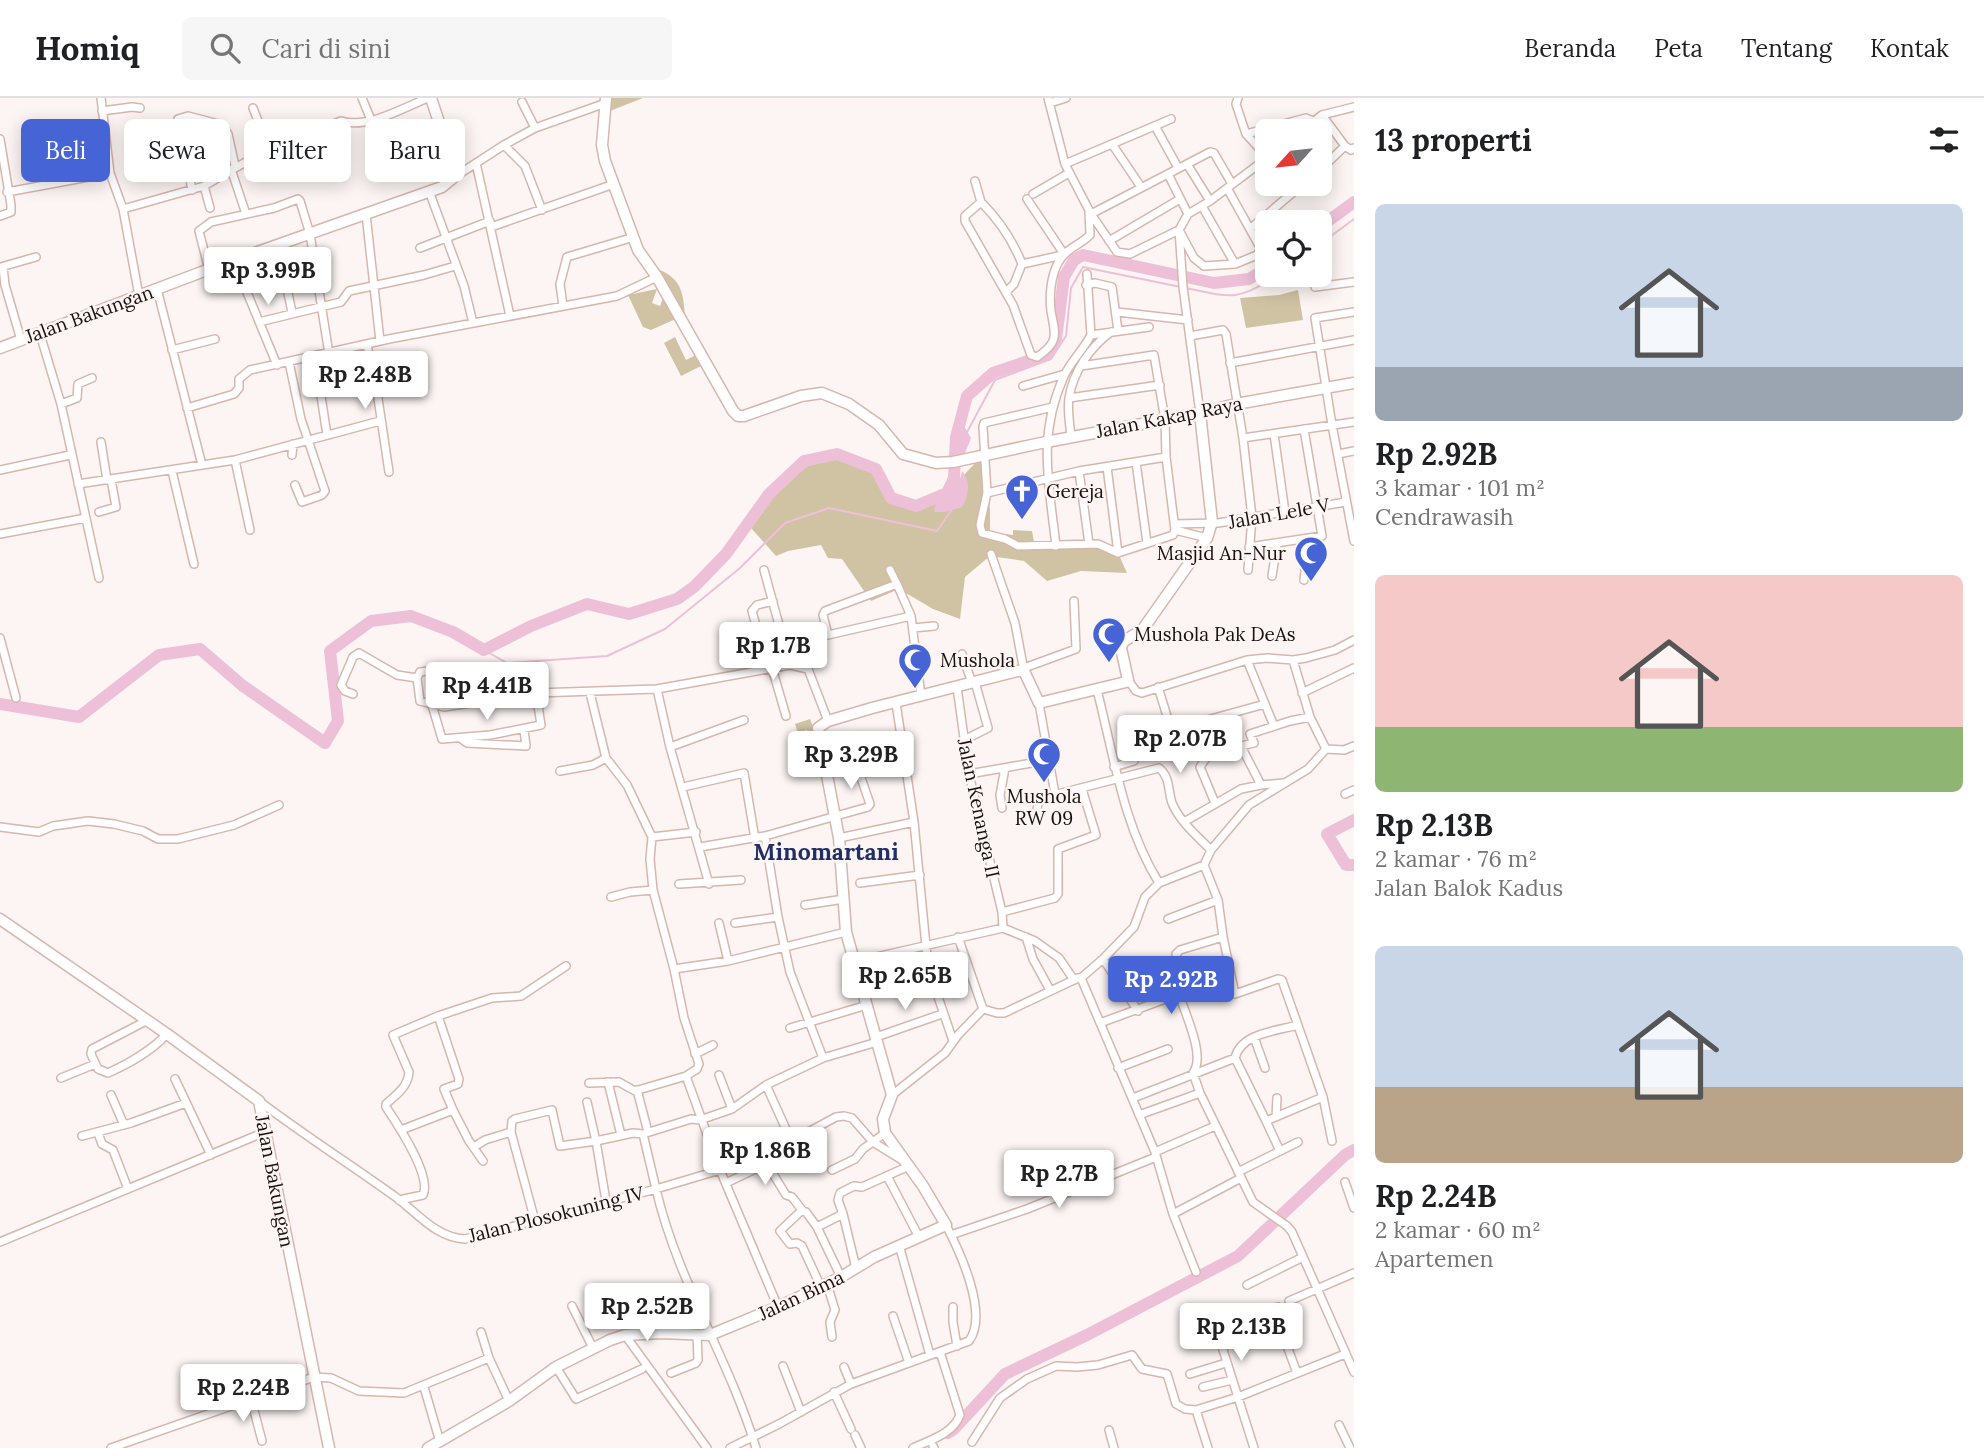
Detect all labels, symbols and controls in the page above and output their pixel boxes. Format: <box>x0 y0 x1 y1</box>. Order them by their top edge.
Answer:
search box <box>182 17 672 80</box>
text: Homiq <box>35 27 140 69</box>
icon: search <box>206 29 244 67</box>
text: Cari di sini <box>262 32 391 65</box>
text: Beranda <box>1524 33 1616 64</box>
text: Peta <box>1654 33 1703 64</box>
text: Tentang <box>1741 33 1832 64</box>
text: Kontak <box>1870 33 1949 64</box>
chip: Beli <box>21 119 110 182</box>
chip: Sewa <box>124 119 230 182</box>
chip: Filter <box>244 119 351 182</box>
chip: Baru <box>365 119 465 182</box>
north arrow <box>1255 119 1332 196</box>
map controls <box>1255 119 1332 287</box>
text: 13 properti <box>1375 121 1532 159</box>
icon: filters <box>1925 121 1963 159</box>
button: locate <box>1255 210 1332 287</box>
pin: Rp 3.99B <box>196 248 340 307</box>
icon: home <box>1606 250 1732 376</box>
text: Rp 3.99B <box>220 255 316 284</box>
street label: Jalan Bakungan <box>21 280 156 349</box>
pin: Rp 2.48B <box>293 352 437 411</box>
text: Rp 2.48B <box>318 359 412 388</box>
street label: Jalan Kakap Raya <box>1093 391 1244 443</box>
text: Rp 2.92B <box>1375 435 1497 473</box>
church icon: Gereja <box>1003 472 1041 521</box>
text: 3 kamar · 101 m² <box>1375 473 1545 502</box>
place label: Gereja <box>1046 479 1104 503</box>
street label: Jalan Lele V <box>1226 492 1332 534</box>
text: Cendrawasih <box>1375 502 1514 531</box>
mosque icon: Masjid An-Nur <box>1292 534 1330 583</box>
place label: Masjid An-Nur <box>1157 541 1287 565</box>
mosque icon: Mushola Pak DeAs <box>1090 615 1128 664</box>
icon: home <box>1606 621 1732 747</box>
pin: Rp 1.7B <box>708 622 838 682</box>
place label: Mushola Pak DeAs <box>1134 622 1296 646</box>
text: Rp 1.7B <box>735 630 811 659</box>
mosque icon: Mushola <box>896 641 934 690</box>
place label: Mushola <box>940 648 1015 672</box>
pin: Rp 4.41B <box>415 662 559 722</box>
text: Rp 4.41B <box>442 670 532 699</box>
pin: Rp 2.07B <box>1108 716 1252 775</box>
text: Rp 2.07B <box>1133 723 1227 752</box>
pin: Rp 3.29B <box>779 732 923 791</box>
street label: Jalan Kenanga II <box>952 735 1006 880</box>
mosque icon: Mushola RW 09 <box>1025 735 1063 784</box>
text: Rp 3.29B <box>804 739 898 768</box>
place label: Mushola RW 09 <box>1006 784 1082 830</box>
text: Rp 2.13B <box>1375 806 1493 844</box>
district label: Minomartani <box>753 837 899 866</box>
text: 2 kamar · 76 m² <box>1375 844 1537 873</box>
text: Jalan Balok Kadus <box>1375 873 1563 902</box>
pin: Rp 2.65B <box>833 953 977 1012</box>
pin: Rp 2.92B <box>1099 956 1243 1016</box>
text: Rp 2.65B <box>858 960 952 989</box>
text: Rp 2.92B <box>1124 964 1218 993</box>
icon: home <box>1606 992 1732 1118</box>
street label: Jalan Bakungan <box>250 1112 300 1249</box>
pin: Rp 1.86B <box>693 1128 837 1187</box>
text: Rp 1.86B <box>719 1135 811 1164</box>
pin: Rp 2.7B <box>994 1150 1124 1210</box>
text: Rp 2.7B <box>1020 1158 1098 1187</box>
text: Rp 2.24B <box>1375 1177 1497 1215</box>
street label: Jalan Plosokuning IV <box>465 1180 647 1248</box>
text: 2 kamar · 60 m² <box>1375 1215 1541 1244</box>
text: Apartemen <box>1375 1244 1493 1273</box>
street label: Jalan Bima <box>753 1265 848 1326</box>
pin: Rp 2.52B <box>575 1284 719 1343</box>
text: Rp 2.52B <box>600 1291 694 1320</box>
pin: Rp 2.13B <box>1169 1304 1313 1363</box>
text: Rp 2.13B <box>1196 1311 1286 1340</box>
pin: Rp 2.24B <box>171 1364 315 1424</box>
text: Rp 2.24B <box>196 1372 290 1401</box>

